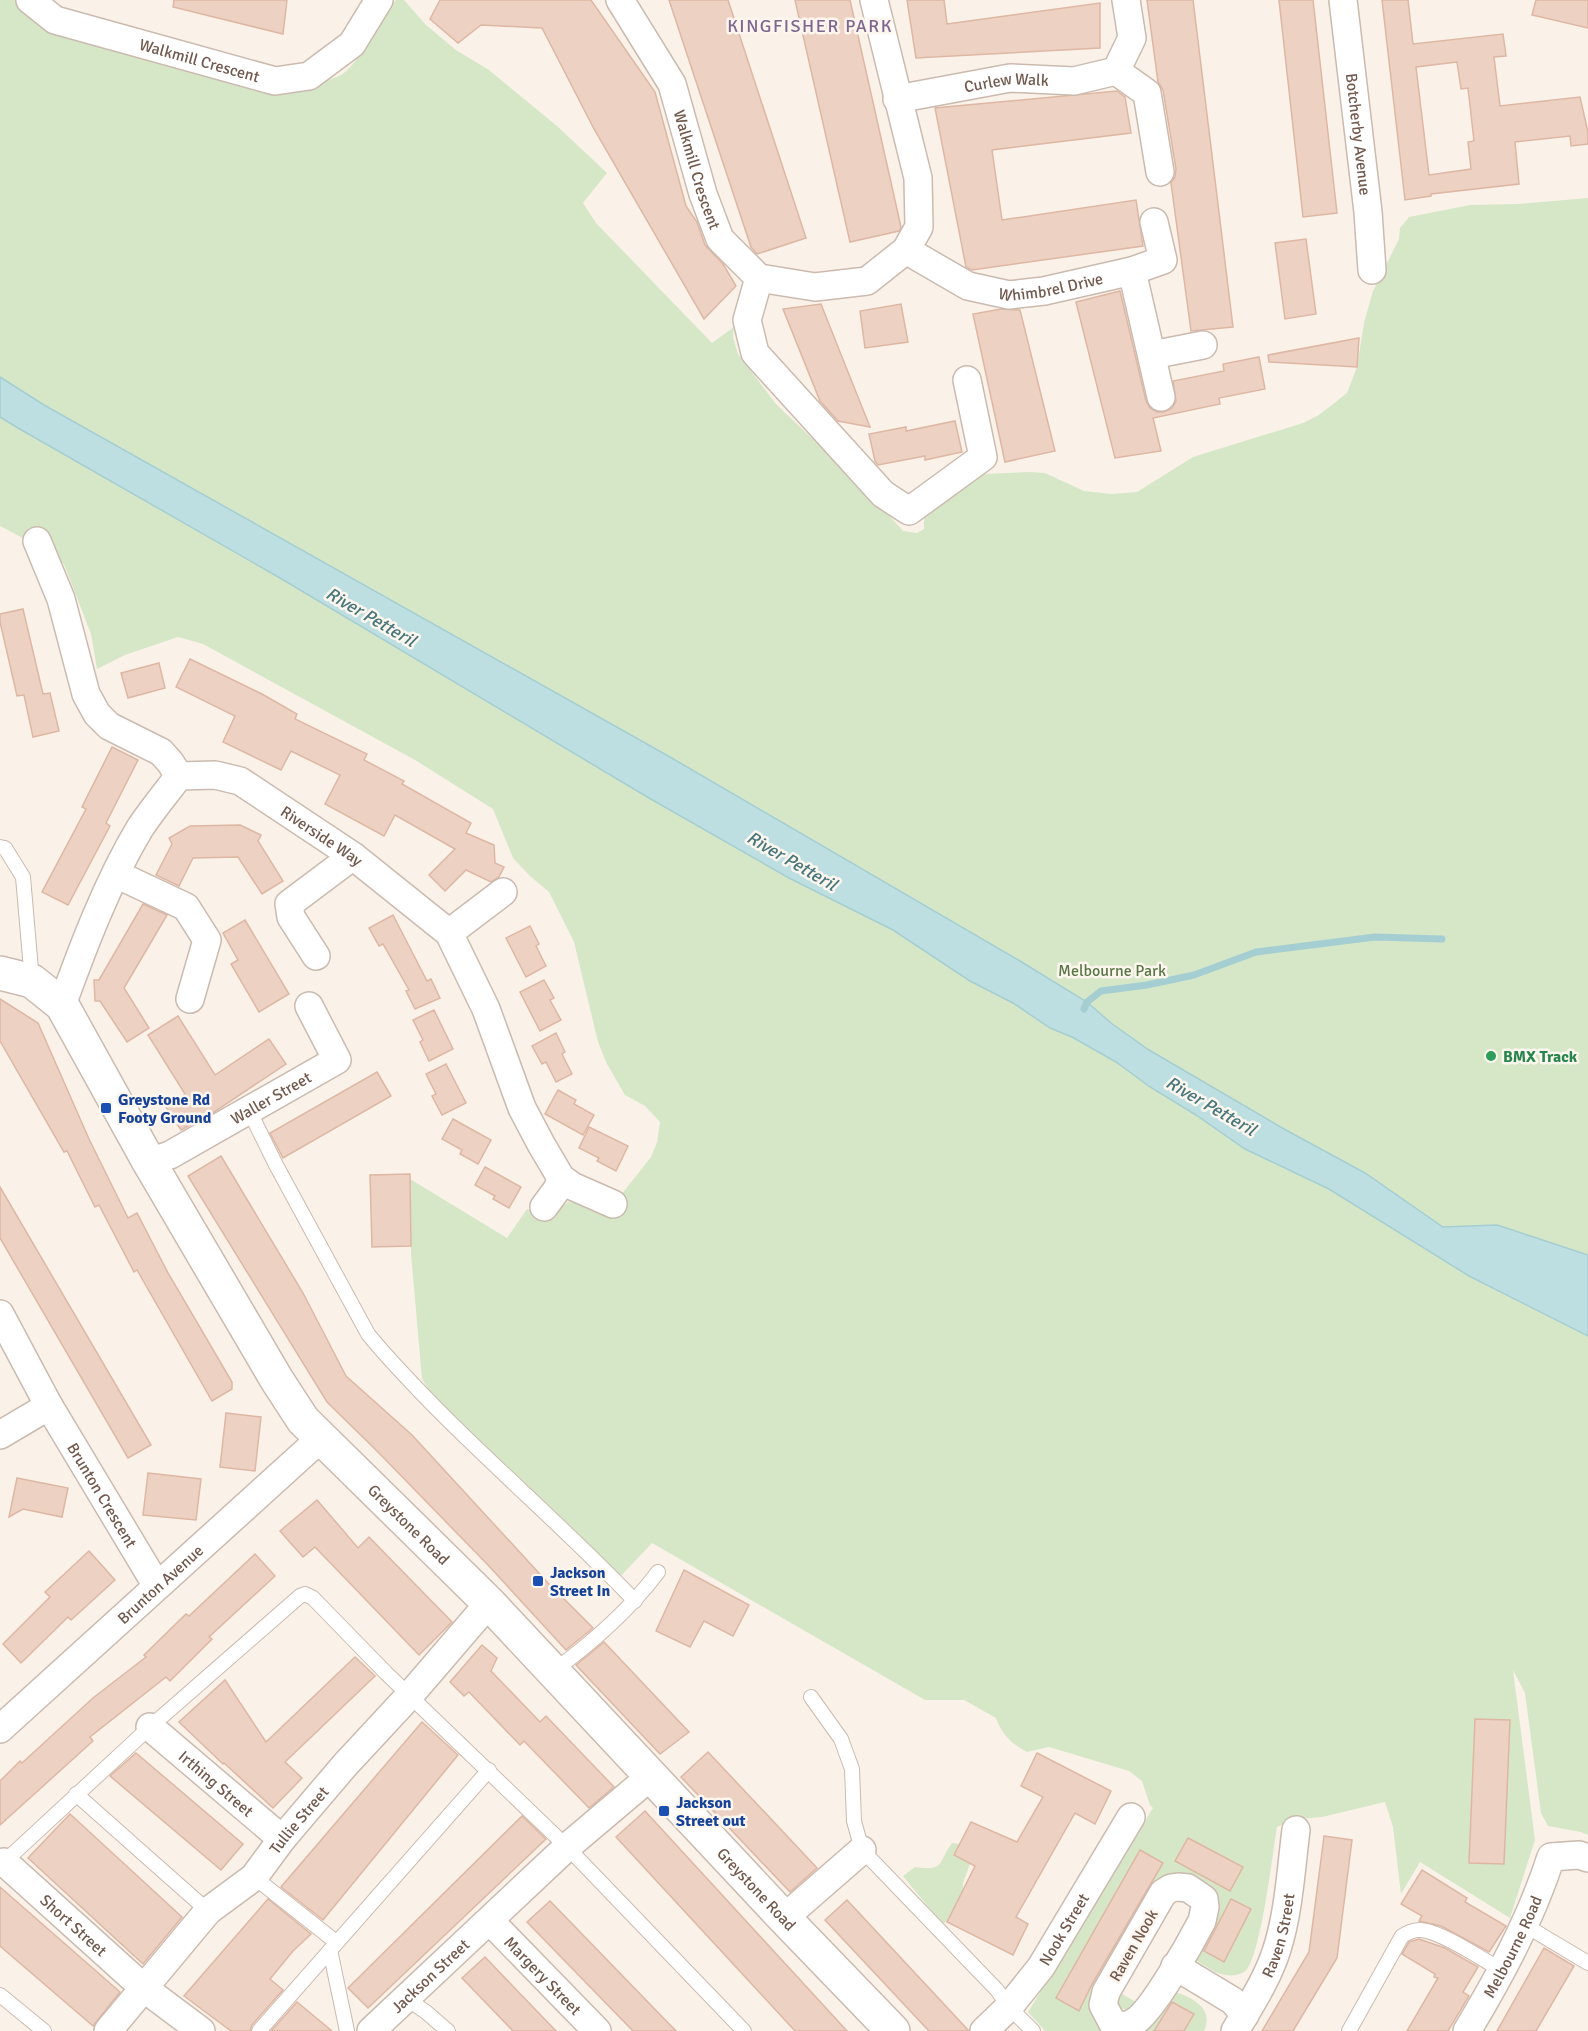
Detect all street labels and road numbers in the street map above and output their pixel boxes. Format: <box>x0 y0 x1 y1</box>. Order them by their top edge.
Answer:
street label: Walkmill Crescent <box>137 35 262 87</box>
street label: Curlew Walk <box>962 69 1049 97</box>
street label: Botcherby Avenue <box>1341 72 1375 196</box>
street label: Walkmill Crescent <box>669 108 725 233</box>
street label: Whimbrel Drive <box>996 269 1105 307</box>
street label: Riverside Way <box>276 802 367 871</box>
street label: Waller Street <box>227 1068 315 1129</box>
street label: Brunton Crescent <box>62 1439 141 1552</box>
street label: Greystone Road <box>363 1480 453 1569</box>
street label: Brunton Avenue <box>114 1541 208 1629</box>
street label: Irthing Street <box>174 1747 258 1822</box>
street label: Tullie Street <box>265 1782 334 1858</box>
street label: Greystone Road <box>712 1844 800 1935</box>
street label: Short Street <box>36 1890 111 1961</box>
street label: Nook Street <box>1035 1890 1094 1969</box>
street label: Raven Street <box>1258 1892 1300 1981</box>
street label: Melbourne Road <box>1479 1893 1547 2002</box>
street label: Raven Nook <box>1105 1906 1163 1985</box>
street label: Margery Street <box>499 1933 585 2020</box>
street label: Jackson Street <box>388 1935 474 2018</box>

